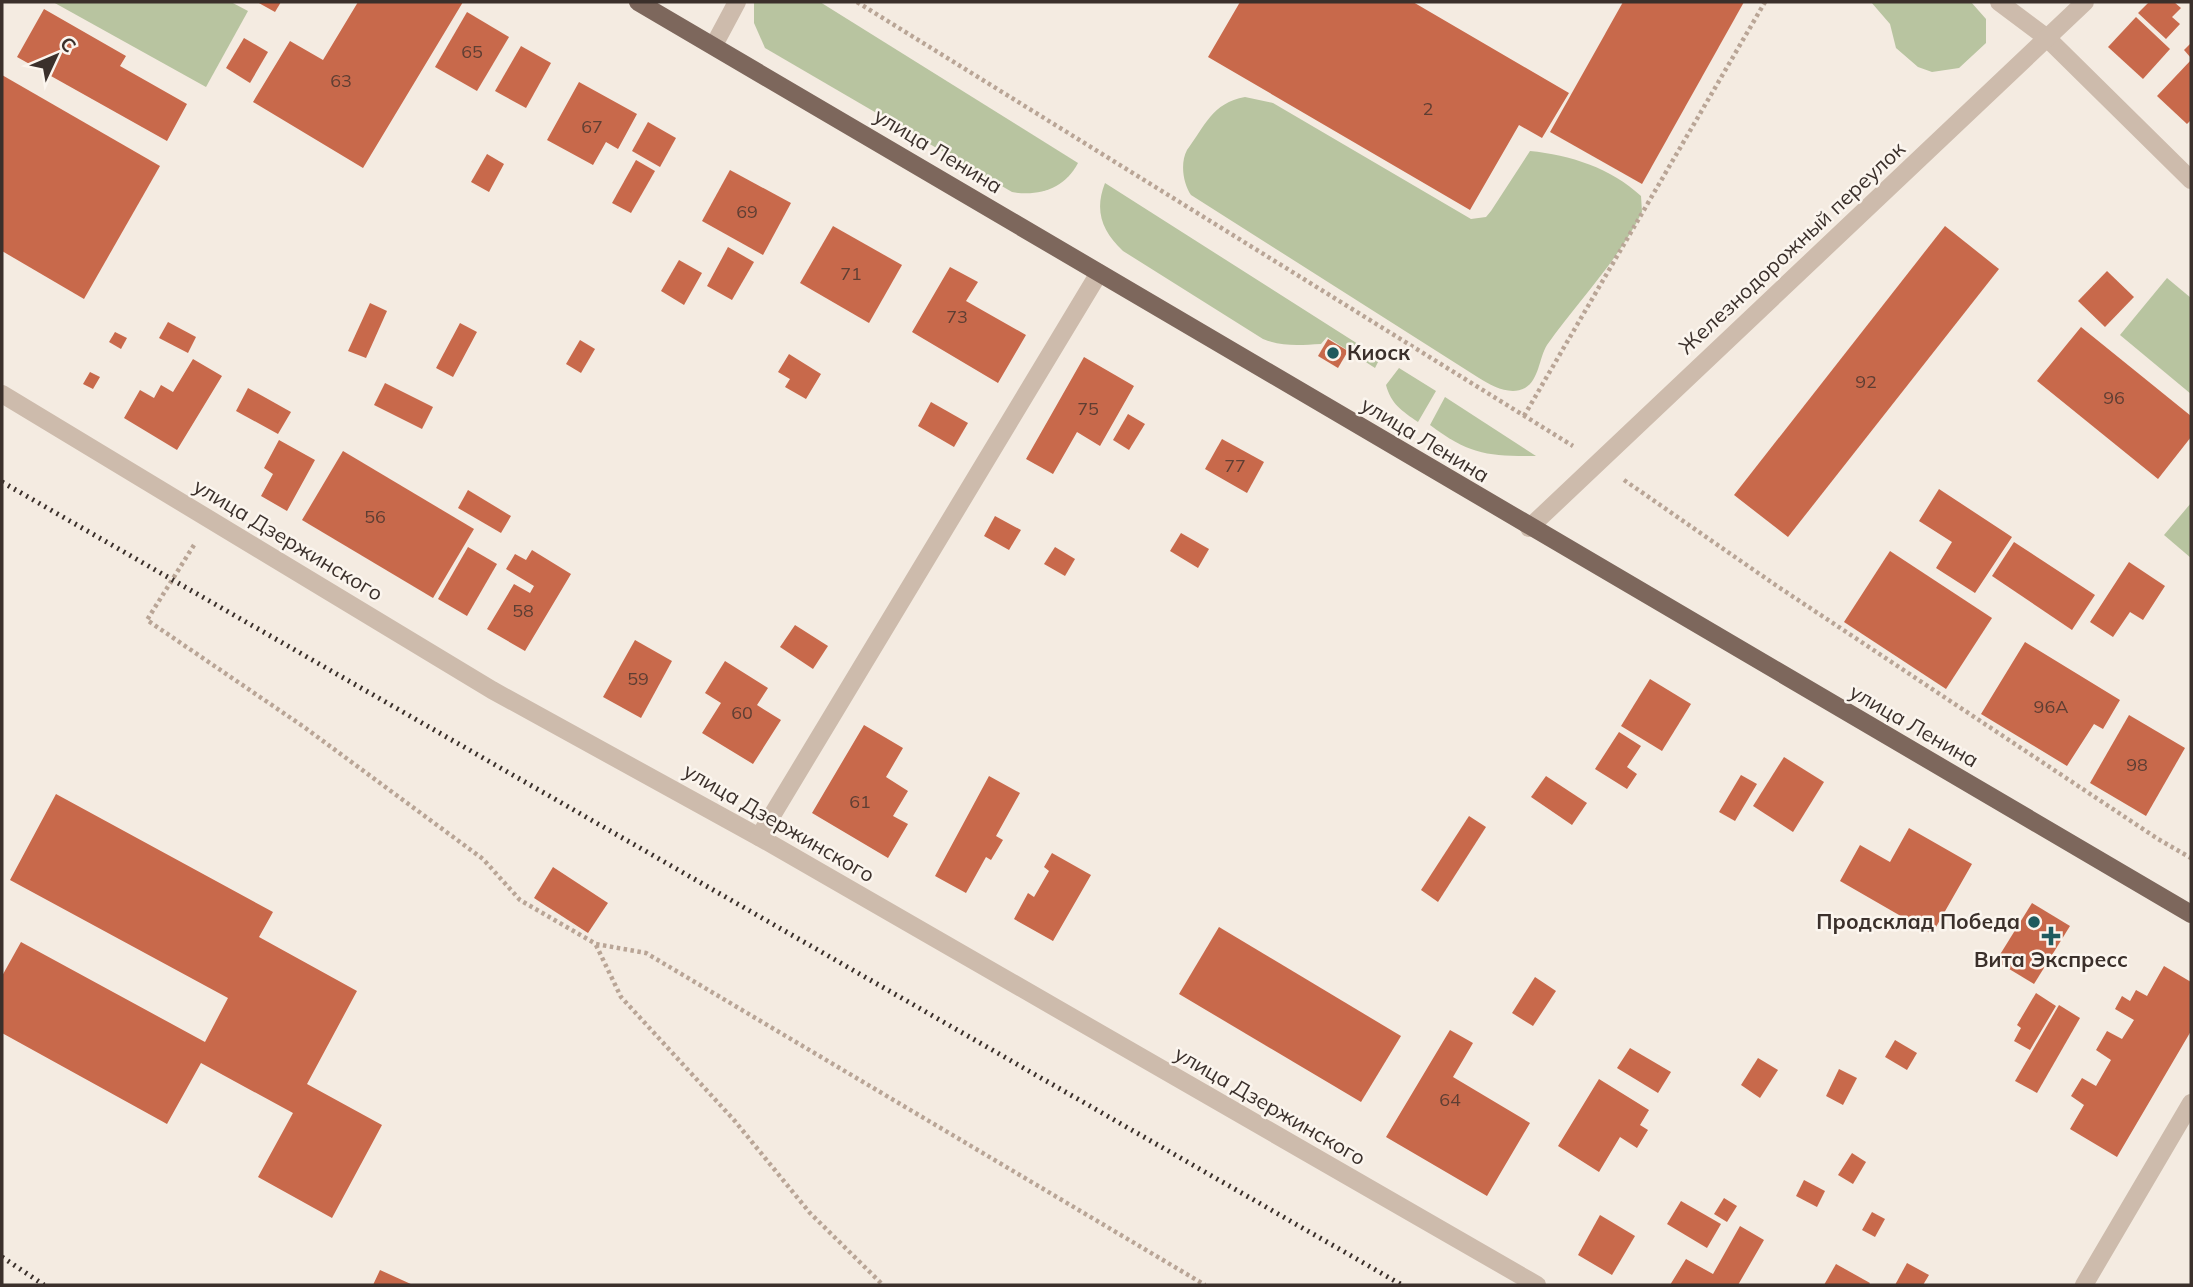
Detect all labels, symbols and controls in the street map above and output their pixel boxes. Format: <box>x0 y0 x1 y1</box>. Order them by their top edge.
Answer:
north arrow <box>21 21 91 91</box>
text: С <box>55 31 81 57</box>
house number: 65 <box>461 40 483 63</box>
house number: 63 <box>330 69 352 92</box>
house number: 2 <box>1423 97 1433 120</box>
street label: улица Ленина <box>870 102 1007 199</box>
house number: 67 <box>581 115 603 138</box>
street label: Железнодорожный переулок <box>1673 135 1910 359</box>
house number: 69 <box>736 200 758 223</box>
house number: 71 <box>840 262 862 285</box>
house number: 73 <box>946 305 968 328</box>
place label: Киоск <box>1347 339 1411 365</box>
marker: Киоск <box>1325 345 1341 361</box>
house number: 92 <box>1855 370 1877 393</box>
house number: 96 <box>2103 386 2125 409</box>
street label: улица Ленина <box>1357 391 1494 488</box>
house number: 75 <box>1077 397 1099 420</box>
house number: 77 <box>1224 454 1246 477</box>
street label: улица Дзержинского <box>189 472 388 606</box>
house number: 56 <box>364 505 386 528</box>
house number: 58 <box>512 599 534 622</box>
house number: 59 <box>627 667 649 690</box>
street label: улица Ленина <box>1845 678 1984 773</box>
house number: 96А <box>2034 695 2068 718</box>
house number: 60 <box>731 701 753 724</box>
house number: 98 <box>2126 753 2148 776</box>
street label: улица Дзержинского <box>679 757 880 887</box>
house number: 61 <box>849 790 871 813</box>
place label: Продсклад Победа <box>1816 908 2020 934</box>
marker: Продсклад Победа <box>2026 914 2042 930</box>
marker: Вита Экспресс <box>2043 928 2059 944</box>
place label: Вита Экспресс <box>1974 946 2128 972</box>
street label: улица Дзержинского <box>1170 1040 1371 1170</box>
house number: 64 <box>1439 1088 1461 1111</box>

